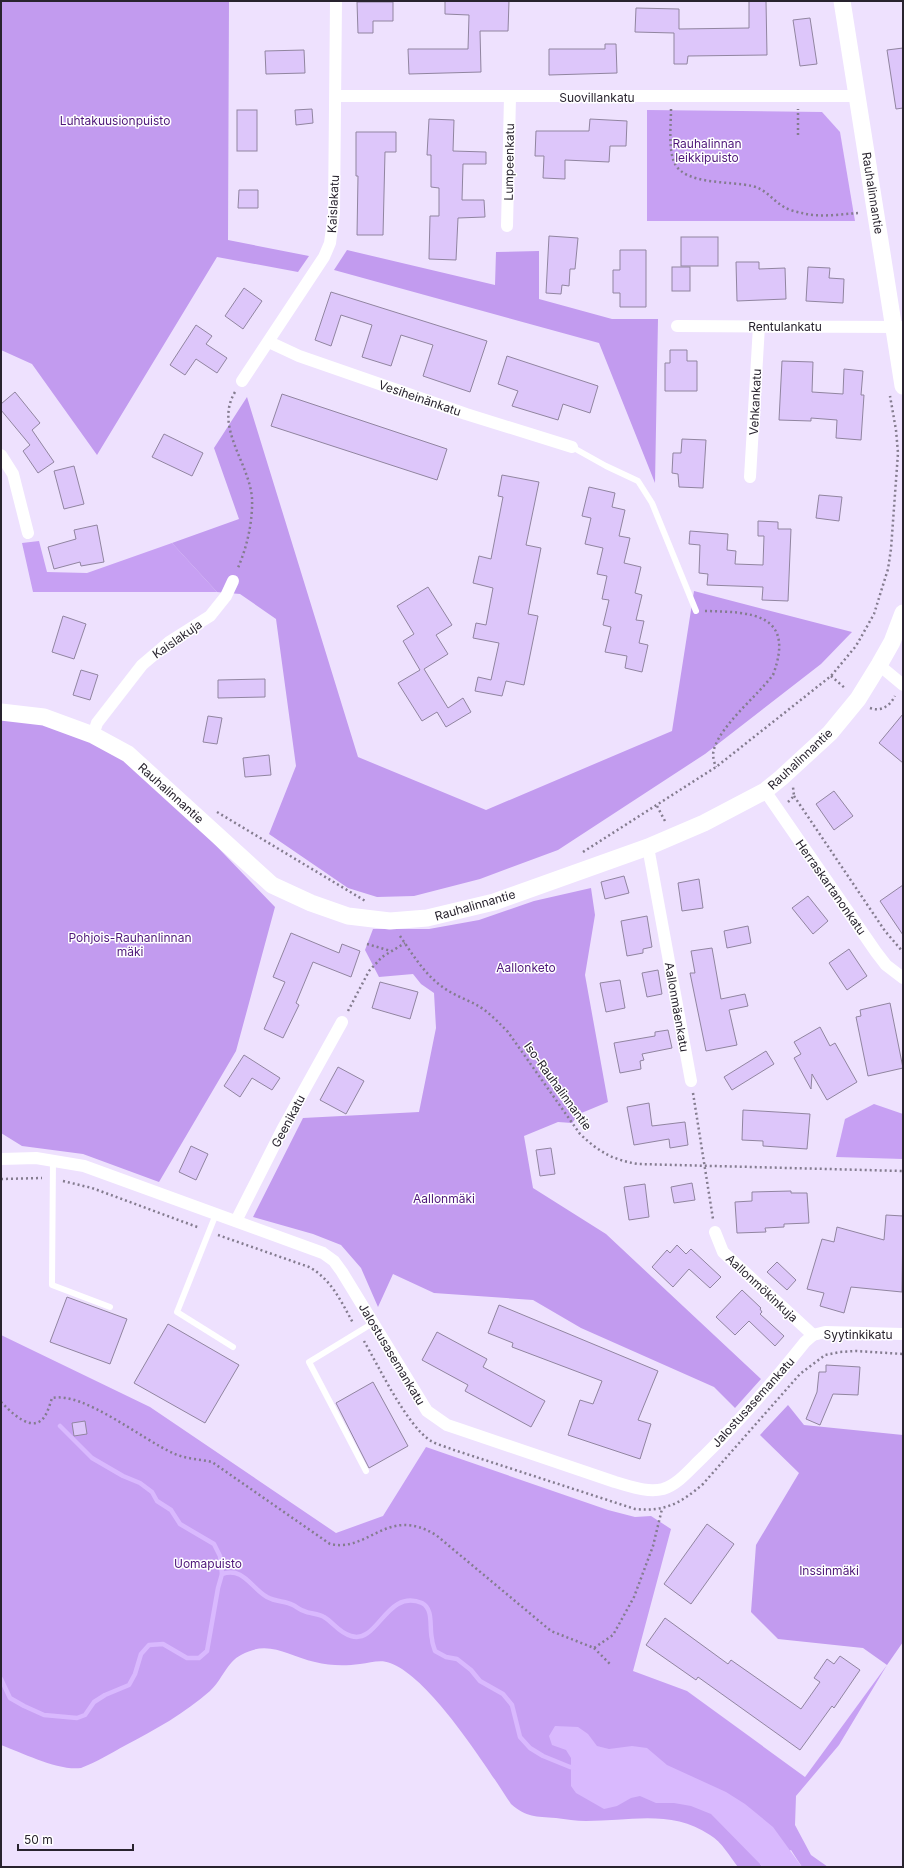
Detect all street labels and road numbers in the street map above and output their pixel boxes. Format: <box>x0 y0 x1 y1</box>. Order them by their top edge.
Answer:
street label: Suovillankatu <box>559 90 635 105</box>
street label: Lumpeenkatu <box>501 123 517 201</box>
street label: Rauhalinnantie <box>859 151 887 235</box>
street label: Kaislakatu <box>324 175 342 233</box>
street label: Rentulankatu <box>748 319 822 334</box>
street label: Vehkankatu <box>746 368 764 436</box>
street label: Vesiheinänkatu <box>377 377 463 419</box>
street label: Kaislakuja <box>149 617 205 661</box>
street label: Rauhalinnantie <box>765 725 835 793</box>
street label: Rauhalinnantie <box>135 760 207 826</box>
street label: Herraskartanonkatu <box>793 837 869 937</box>
street label: Rauhalinnantie <box>433 886 517 924</box>
street label: Aallonmäenkatu <box>662 961 692 1053</box>
street label: Iso-Rauhalinnantie <box>521 1039 595 1133</box>
street label: Geenikatu <box>268 1092 308 1150</box>
street label: Aallonmökinkuja <box>723 1251 801 1325</box>
street label: Jalostusasemankatu <box>356 1300 428 1408</box>
street label: Syytinkikatu <box>823 1327 893 1342</box>
street label: Jalostusasemankatu <box>709 1354 797 1450</box>

